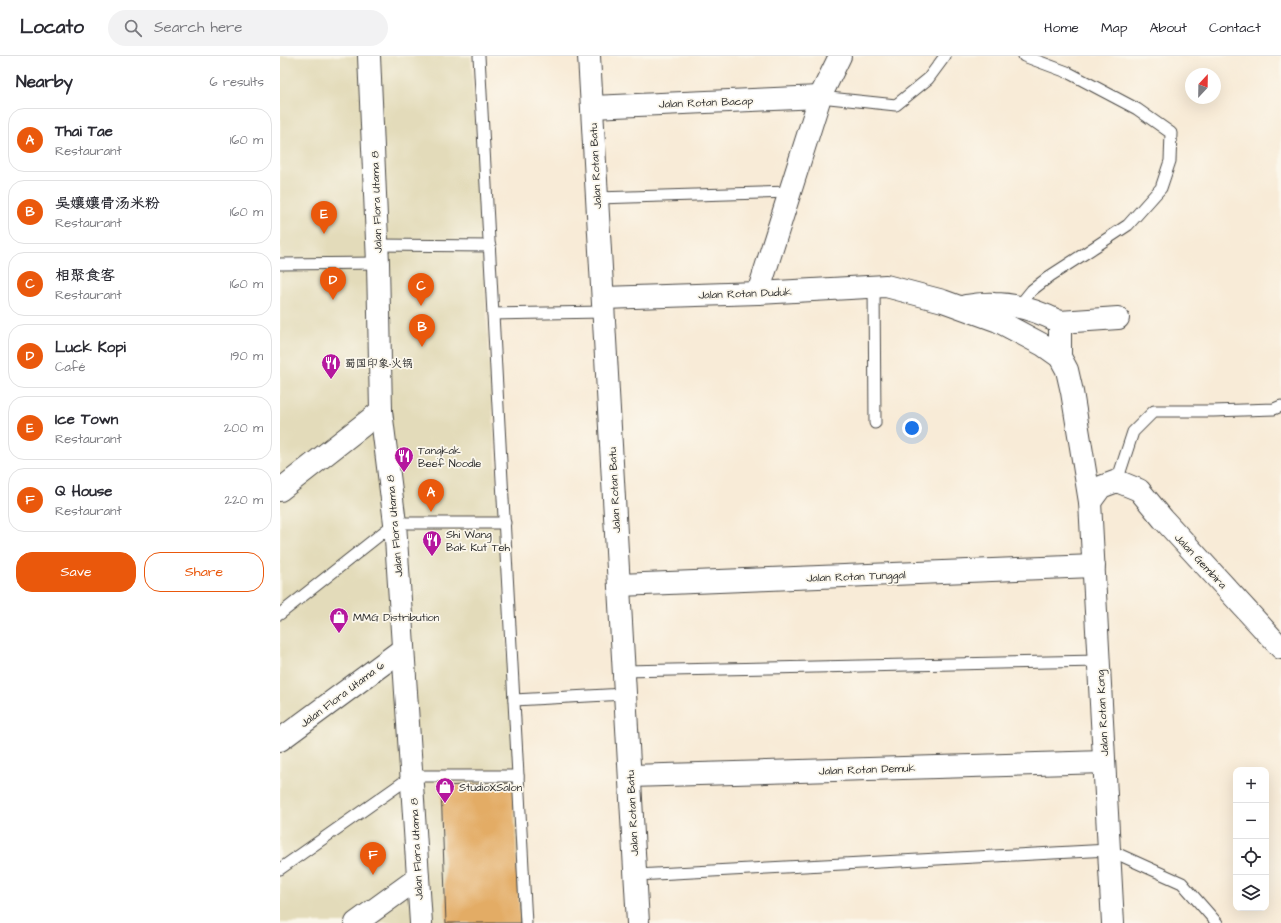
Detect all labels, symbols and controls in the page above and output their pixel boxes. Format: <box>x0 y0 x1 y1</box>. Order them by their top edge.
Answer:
search box <box>108 10 388 46</box>
text: Locato <box>20 14 84 41</box>
icon: search <box>122 17 144 39</box>
text: Search here <box>154 17 242 38</box>
text: Home <box>1044 18 1079 38</box>
text: Map <box>1101 18 1127 38</box>
text: About <box>1149 18 1187 38</box>
text: Contact <box>1209 18 1261 38</box>
north arrow <box>1185 68 1221 104</box>
text: Nearby <box>16 70 73 94</box>
text: 6 results <box>209 73 264 91</box>
street label: Jalan Rotan Bacap <box>658 93 754 112</box>
text: Thai Tae <box>55 121 113 142</box>
street label: Jalan Rotan Batu <box>586 122 605 209</box>
text: A <box>26 131 34 149</box>
text: 160 m <box>230 131 263 149</box>
text: Restaurant <box>55 142 122 160</box>
street label: Jalan Flora Utama 8 <box>367 151 386 253</box>
text: 吴孃孃骨汤米粉 <box>55 193 160 214</box>
pin: E <box>311 201 337 234</box>
text: B <box>25 203 35 221</box>
text: 160 m <box>230 203 263 221</box>
text: Restaurant <box>55 214 122 232</box>
text: 相聚食客 <box>55 265 115 286</box>
pin: D <box>320 267 346 300</box>
pin: C <box>408 273 434 306</box>
text: C <box>25 275 35 293</box>
text: 160 m <box>230 275 263 293</box>
street label: Jalan Rotan Duduk <box>698 284 792 303</box>
text: Restaurant <box>55 286 122 304</box>
pin: B <box>409 314 435 347</box>
text: Luck Kopi <box>55 337 126 358</box>
text: D <box>26 347 34 365</box>
text: 190 m <box>230 347 263 365</box>
restaurant icon: 蜀国印象•火锅 <box>320 352 342 380</box>
place label: 蜀国印象•火锅 <box>345 356 413 371</box>
text: Café <box>55 358 86 376</box>
text: Ice Town <box>55 409 118 430</box>
your location <box>902 418 922 438</box>
text: E <box>26 419 34 437</box>
text: 200 m <box>224 419 263 437</box>
text: Restaurant <box>55 430 122 448</box>
place label: Tangkak Beef Noodle <box>418 443 481 471</box>
restaurant icon: Tangkak Beef Noodle <box>393 445 415 473</box>
street label: Jalan Rotan Batu <box>605 446 624 533</box>
street label: Jalan Flora Utama 8 <box>383 474 406 578</box>
pin: A <box>418 479 444 512</box>
text: Q House <box>55 481 112 502</box>
text: F <box>25 491 35 509</box>
text: 220 m <box>225 491 263 509</box>
text: Restaurant <box>55 502 122 520</box>
place label: Shi Wang Bak Kut Teh <box>446 527 510 555</box>
restaurant icon: Shi Wang Bak Kut Teh <box>421 529 443 557</box>
street label: Jalan Gembira <box>1171 531 1230 592</box>
button: Save <box>16 552 136 592</box>
button: Share <box>144 552 264 592</box>
street label: Jalan Rotan Tunggal <box>806 567 906 587</box>
shop icon: MMG Distribution <box>328 606 350 634</box>
place label: MMG Distribution <box>353 610 440 625</box>
street label: Jalan Flora Utama 6 <box>297 658 388 731</box>
street label: Jalan Rotan Kong <box>1093 669 1113 757</box>
street label: Jalan Rotan Demuk <box>818 760 916 779</box>
map controls <box>1233 767 1269 911</box>
button: + <box>1233 767 1269 803</box>
street label: Jalan Rotan Batu <box>623 769 642 856</box>
shop icon: StudioXSalon <box>434 776 456 804</box>
place label: StudioXSalon <box>459 780 523 795</box>
street label: Jalan Flora Utama 8 <box>406 798 427 900</box>
button: − <box>1233 803 1269 839</box>
button: locate <box>1233 839 1269 875</box>
pin: F <box>360 842 386 875</box>
button: layers <box>1233 875 1269 911</box>

